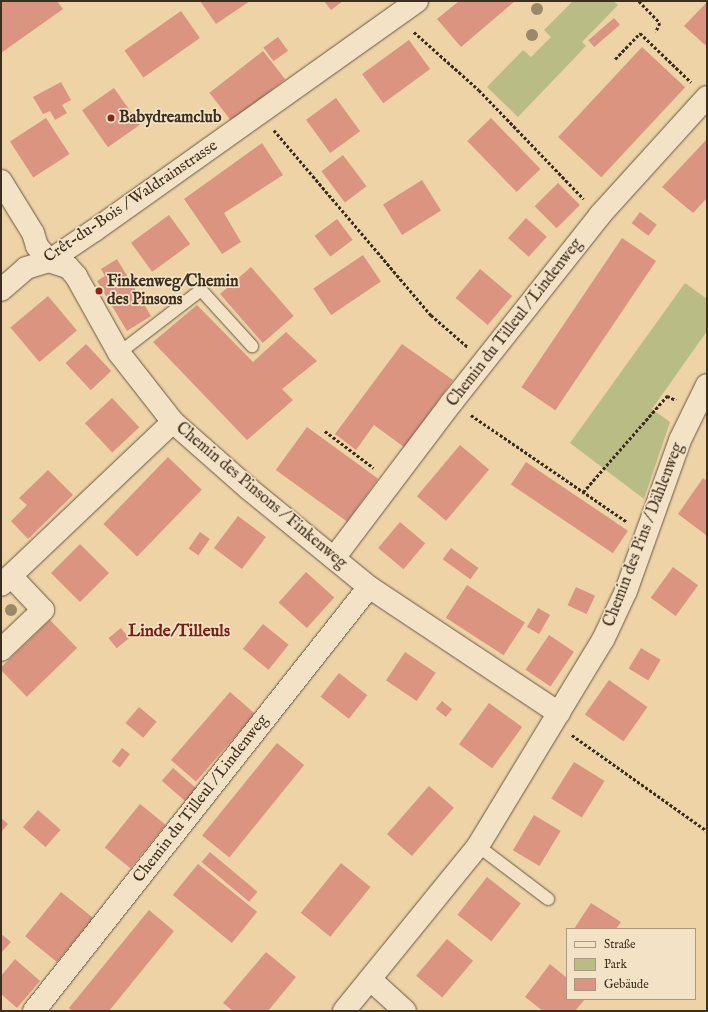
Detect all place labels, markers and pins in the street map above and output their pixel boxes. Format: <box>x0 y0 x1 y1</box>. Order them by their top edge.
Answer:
place label: Babydreamclub <box>119 108 221 128</box>
marker: Babydreamclub <box>106 113 116 123</box>
place label: Finkenweg/Chemin des Pinsons <box>107 272 238 310</box>
marker: Finkenweg/Chemin des Pinsons <box>94 286 104 296</box>

